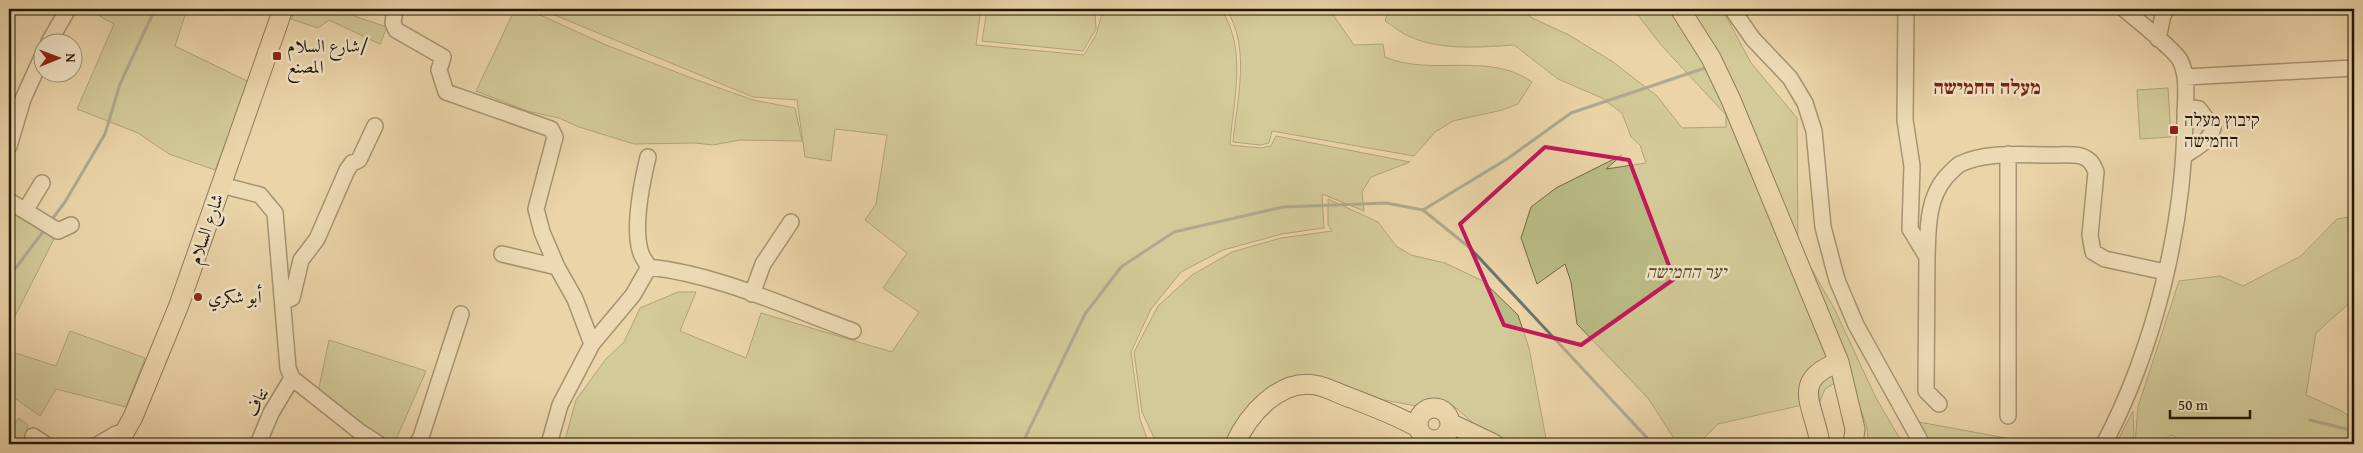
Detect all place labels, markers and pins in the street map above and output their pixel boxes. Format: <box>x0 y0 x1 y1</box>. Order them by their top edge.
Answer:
place label: شارع السلام/ المصنع <box>287 32 369 83</box>
marker: شارع السلام/ المصنع <box>271 50 283 62</box>
place label: קיבוץ מעלה החמישה <box>2184 106 2260 154</box>
marker: קיבוץ מעלה החמישה <box>2168 124 2180 136</box>
place label: أبو شكري <box>208 283 262 312</box>
marker: أبو شكري <box>192 291 204 303</box>

